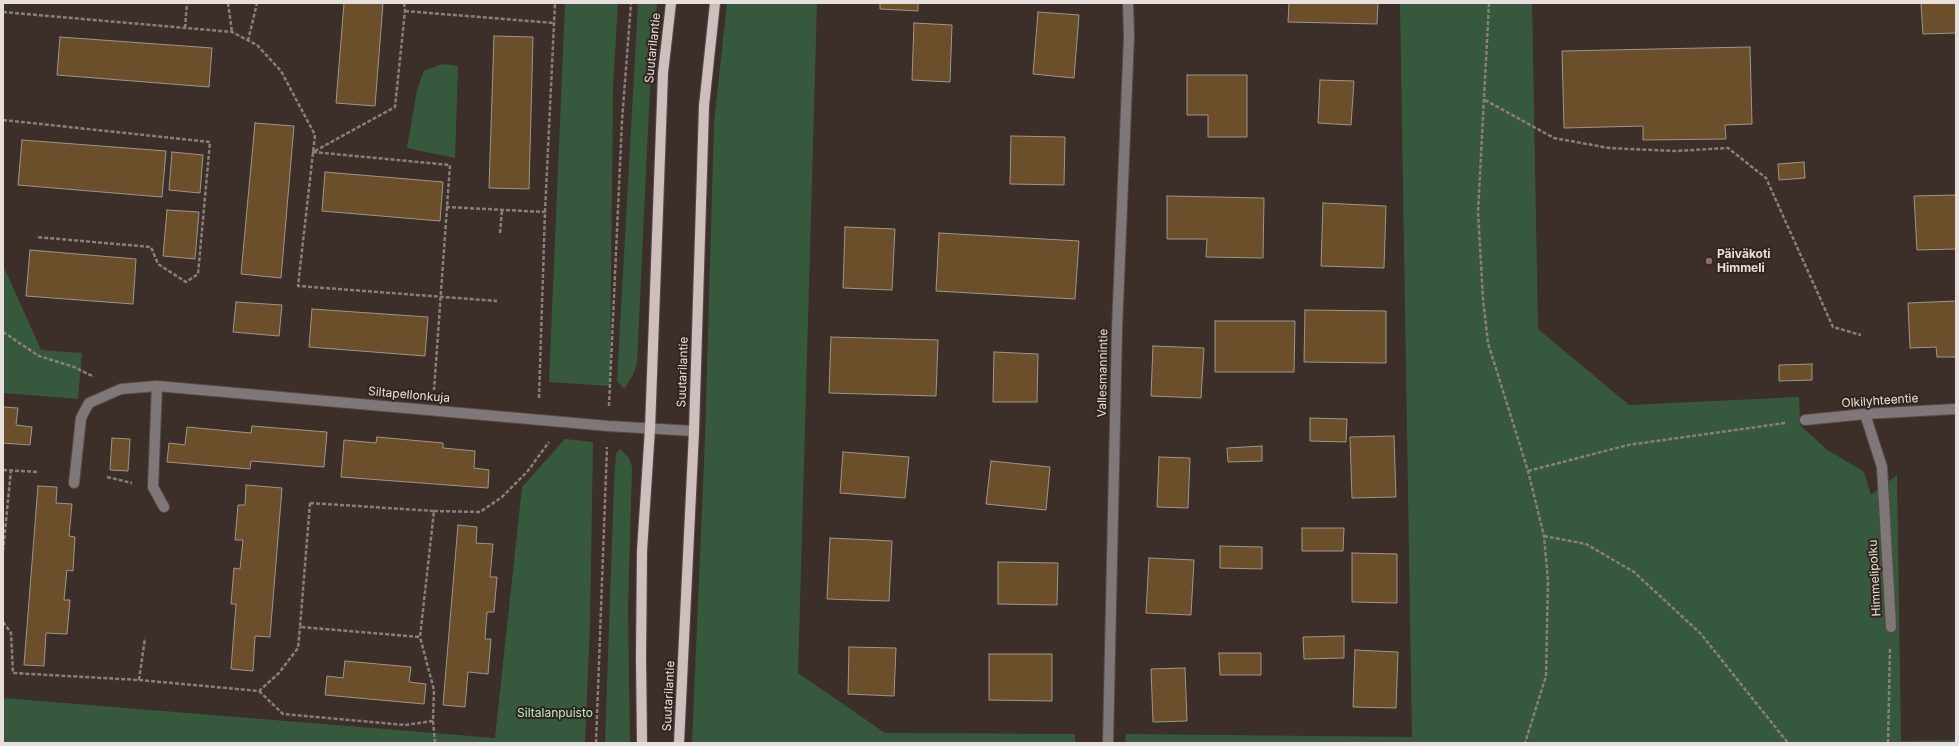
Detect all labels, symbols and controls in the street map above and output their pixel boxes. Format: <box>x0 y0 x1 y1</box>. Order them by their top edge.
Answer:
street label: Suutarilantie <box>642 12 664 84</box>
place label: Päiväkoti Himmeli <box>1717 247 1771 275</box>
marker: Päiväkoti Himmeli <box>1704 256 1714 266</box>
street label: Vallesmannintie <box>1095 328 1111 418</box>
street label: Suutarilantie <box>675 336 691 408</box>
street label: Siltapellonkuja <box>367 384 451 406</box>
street label: Olkilyhteentie <box>1841 391 1919 411</box>
street label: Himmelipolku <box>1866 539 1884 617</box>
street label: Suutarilantie <box>660 660 678 732</box>
park label: Siltalanpuisto <box>517 706 593 720</box>

